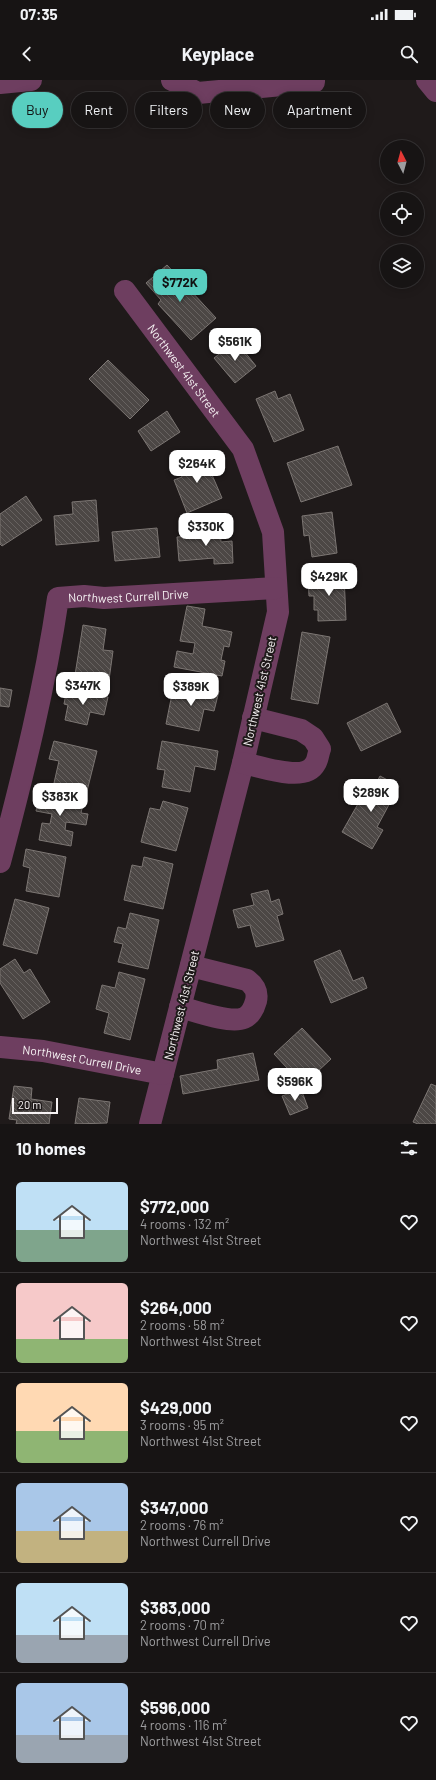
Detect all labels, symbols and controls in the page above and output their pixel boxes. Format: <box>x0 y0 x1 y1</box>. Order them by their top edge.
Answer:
text: 07:35 <box>20 5 58 23</box>
icon: back <box>16 43 38 65</box>
text: Keyplace <box>182 43 254 65</box>
icon: search <box>398 43 420 65</box>
chip: Buy <box>12 92 63 128</box>
chip: Rent <box>71 92 127 128</box>
chip: Filters <box>135 92 202 128</box>
chip: New <box>210 92 265 128</box>
chip: Apartment <box>273 92 366 128</box>
north arrow <box>380 140 424 184</box>
map controls <box>380 140 424 288</box>
button: locate <box>380 192 424 236</box>
button: layers <box>380 244 424 288</box>
pin: $772K <box>152 269 208 303</box>
text: $772K <box>162 274 198 290</box>
street label: Northwest 41st Street <box>145 321 223 420</box>
pin: $561K <box>207 328 263 362</box>
text: $561K <box>218 333 252 349</box>
pin: $264K <box>169 450 225 484</box>
text: $264K <box>178 455 216 471</box>
pin: $330K <box>178 513 234 547</box>
text: $330K <box>187 518 225 534</box>
pin: $429K <box>301 563 357 597</box>
text: $429K <box>310 568 348 584</box>
street label: Northwest Currell Drive <box>68 586 189 605</box>
street label: Northwest 41st Street <box>240 635 278 747</box>
pin: $347K <box>55 672 111 706</box>
pin: $389K <box>163 673 219 707</box>
text: $347K <box>65 677 101 693</box>
text: $389K <box>173 678 209 694</box>
pin: $289K <box>343 779 399 813</box>
pin: $383K <box>32 783 88 817</box>
text: $289K <box>353 784 389 800</box>
text: $383K <box>42 788 78 804</box>
street label: Northwest 41st Street <box>161 949 201 1061</box>
street label: Northwest Currell Drive <box>22 1042 143 1077</box>
pin: $596K <box>267 1068 323 1102</box>
text: $596K <box>277 1073 313 1089</box>
scale bar <box>12 1096 58 1115</box>
text: 20 m <box>18 1098 41 1111</box>
icon: filters <box>398 1137 420 1159</box>
text: 10 homes <box>16 1138 86 1158</box>
text: $772,000 <box>140 1196 209 1216</box>
icon: home <box>48 1198 96 1246</box>
icon: heart <box>398 1211 420 1233</box>
text: 4 rooms · 132 m² <box>140 1216 229 1232</box>
text: Northwest 41st Street <box>140 1232 262 1248</box>
text: $264,000 <box>140 1297 212 1317</box>
icon: home <box>48 1299 96 1347</box>
icon: heart <box>398 1312 420 1334</box>
text: 2 rooms · 58 m² <box>140 1317 224 1333</box>
text: Northwest 41st Street <box>140 1333 262 1349</box>
text: $429,000 <box>140 1397 212 1417</box>
icon: home <box>48 1399 96 1447</box>
icon: heart <box>398 1412 420 1434</box>
text: 3 rooms · 95 m² <box>140 1417 224 1433</box>
text: Northwest 41st Street <box>140 1433 262 1449</box>
text: $347,000 <box>140 1497 208 1517</box>
icon: home <box>48 1499 96 1547</box>
icon: heart <box>398 1512 420 1534</box>
text: 2 rooms · 76 m² <box>140 1517 224 1533</box>
text: Northwest Currell Drive <box>140 1533 271 1549</box>
text: $383,000 <box>140 1597 210 1617</box>
icon: home <box>48 1599 96 1647</box>
icon: heart <box>398 1612 420 1634</box>
text: 2 rooms · 70 m² <box>140 1617 224 1633</box>
text: Northwest Currell Drive <box>140 1633 271 1649</box>
text: $596,000 <box>140 1697 210 1717</box>
icon: home <box>48 1699 96 1747</box>
icon: heart <box>398 1712 420 1734</box>
text: 4 rooms · 116 m² <box>140 1717 227 1733</box>
text: Northwest 41st Street <box>140 1733 262 1749</box>

